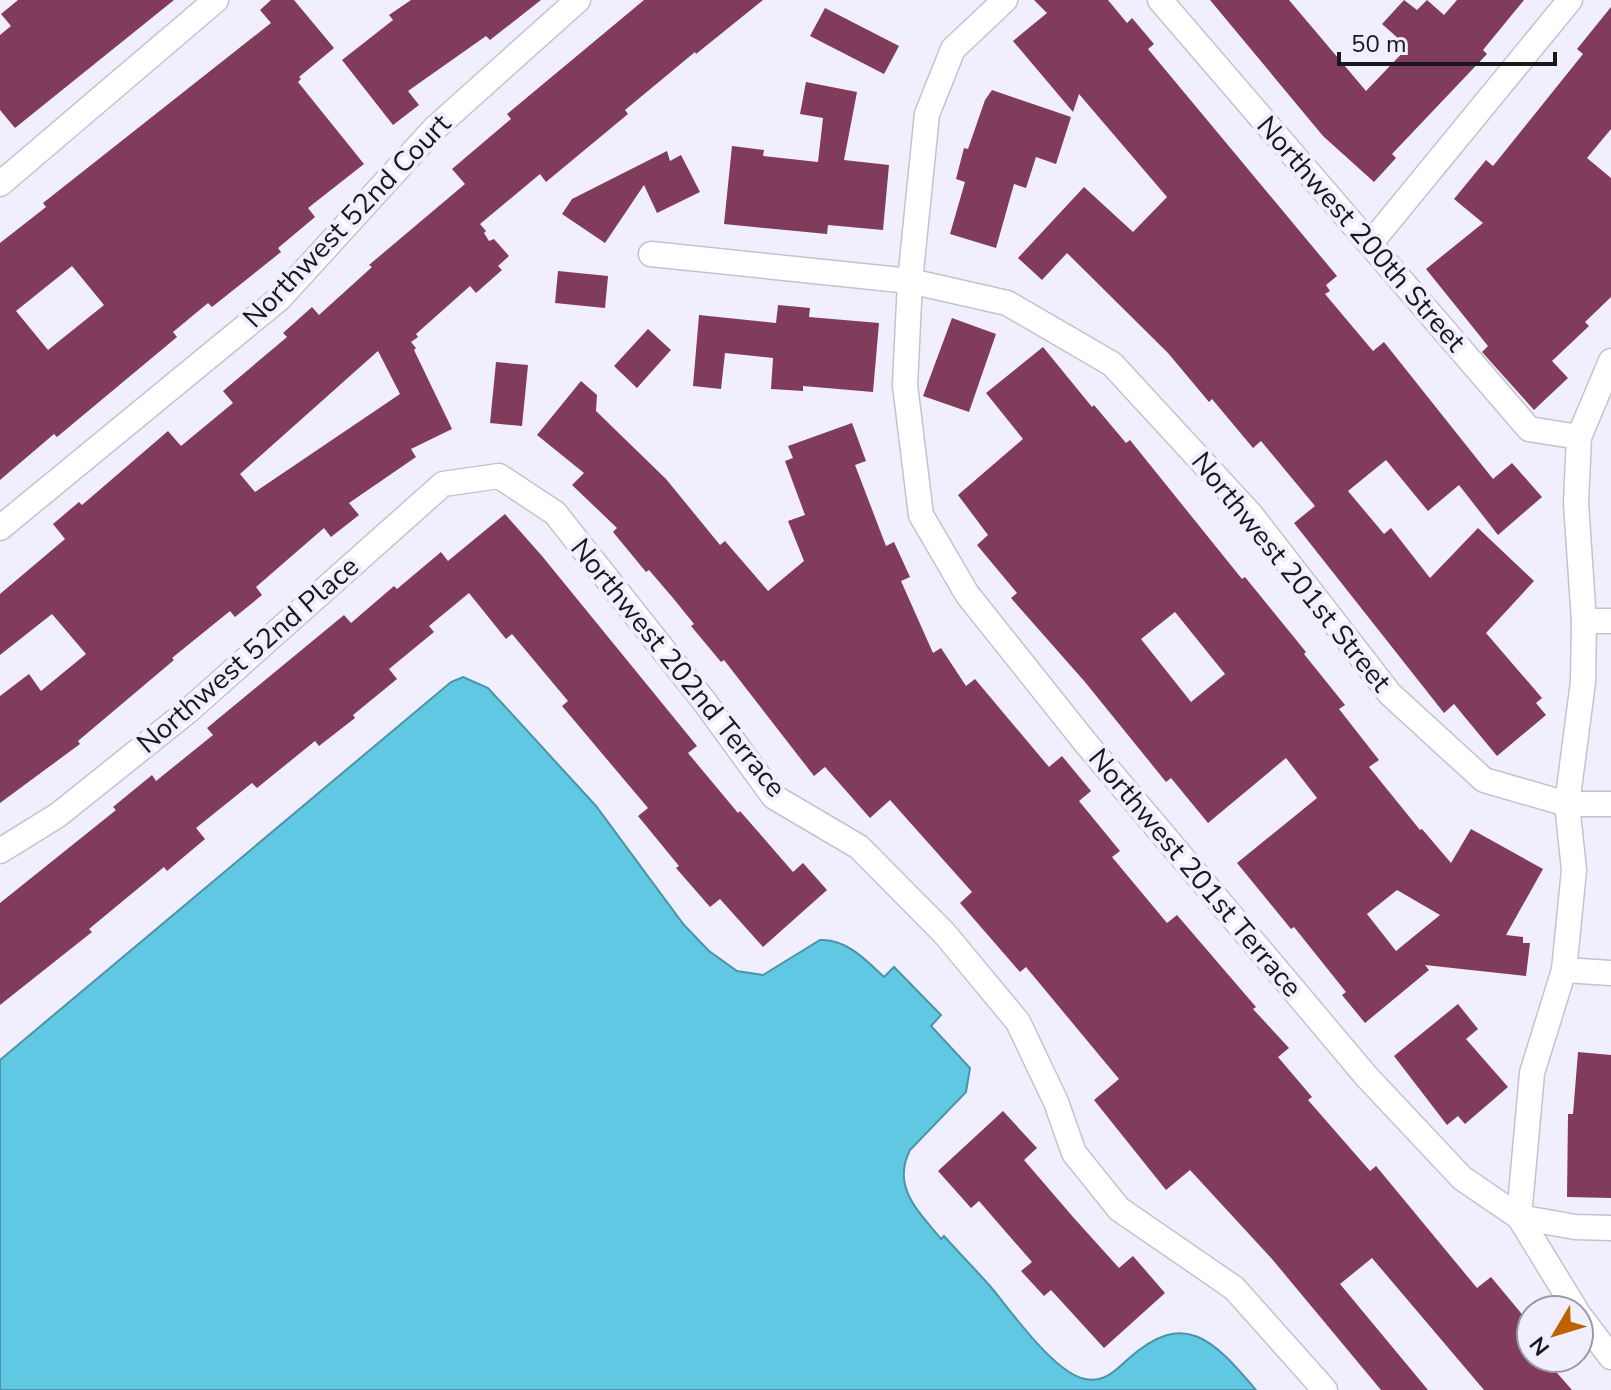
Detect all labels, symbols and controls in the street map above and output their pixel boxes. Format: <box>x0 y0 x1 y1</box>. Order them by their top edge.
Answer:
scale bar <box>1339 16 1555 66</box>
text: 50 m <box>1351 28 1407 60</box>
street label: Northwest 52nd Court <box>235 106 459 336</box>
street label: Northwest 200th Street <box>1248 108 1474 360</box>
street label: Northwest 201st Street <box>1182 444 1400 700</box>
street label: Northwest 202nd Terrace <box>562 531 794 805</box>
street label: Northwest 52nd Place <box>129 548 367 762</box>
street label: Northwest 201st Terrace <box>1080 741 1310 1005</box>
north arrow <box>1515 1294 1595 1374</box>
text: N <box>1523 1330 1557 1361</box>

